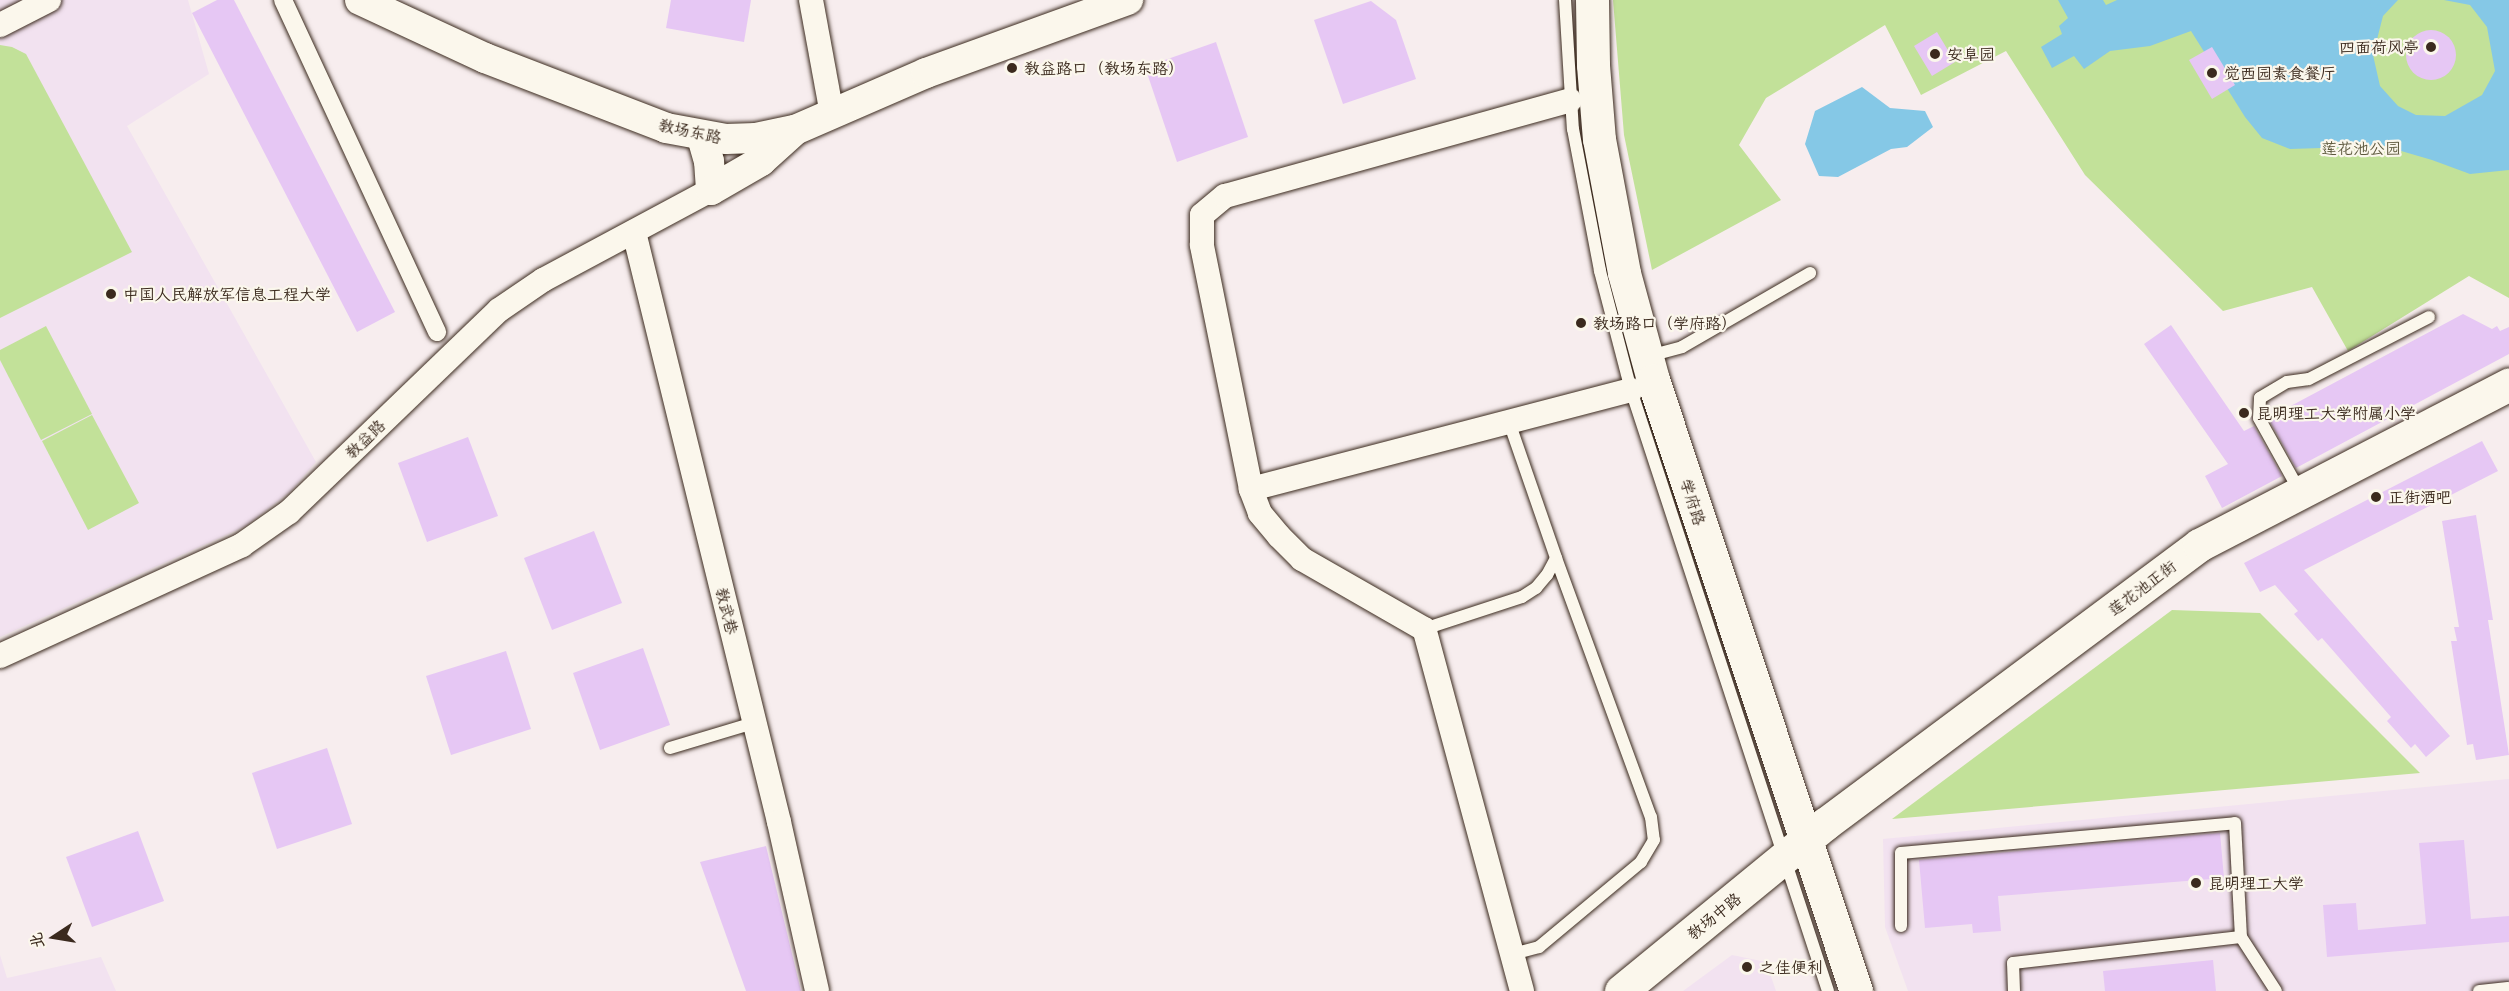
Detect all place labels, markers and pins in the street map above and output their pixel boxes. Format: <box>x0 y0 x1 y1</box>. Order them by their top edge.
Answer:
place label: 四面荷风亭 <box>2339 37 2419 57</box>
marker: 四面荷风亭 <box>2424 40 2438 54</box>
place label: 安阜园 <box>1947 44 1995 64</box>
marker: 安阜园 <box>1928 47 1942 61</box>
place label: 教益路口（教场东路） <box>1024 58 1184 78</box>
marker: 教益路口（教场东路） <box>1005 61 1019 75</box>
place label: 觉西园素食餐厅 <box>2224 63 2336 83</box>
marker: 觉西园素食餐厅 <box>2205 66 2219 80</box>
place label: 中国人民解放军信息工程大学 <box>123 284 331 304</box>
marker: 中国人民解放军信息工程大学 <box>104 287 118 301</box>
place label: 教场路口（学府路） <box>1593 313 1737 333</box>
marker: 教场路口（学府路） <box>1574 316 1588 330</box>
place label: 昆明理工大学附属小学 <box>2256 403 2416 423</box>
marker: 昆明理工大学附属小学 <box>2237 406 2251 420</box>
place label: 正街酒吧 <box>2388 487 2452 507</box>
marker: 正街酒吧 <box>2369 490 2383 504</box>
place label: 昆明理工大学 <box>2208 873 2304 893</box>
marker: 昆明理工大学 <box>2189 876 2203 890</box>
place label: 之佳便利 <box>1759 957 1823 977</box>
marker: 之佳便利 <box>1740 960 1754 974</box>

